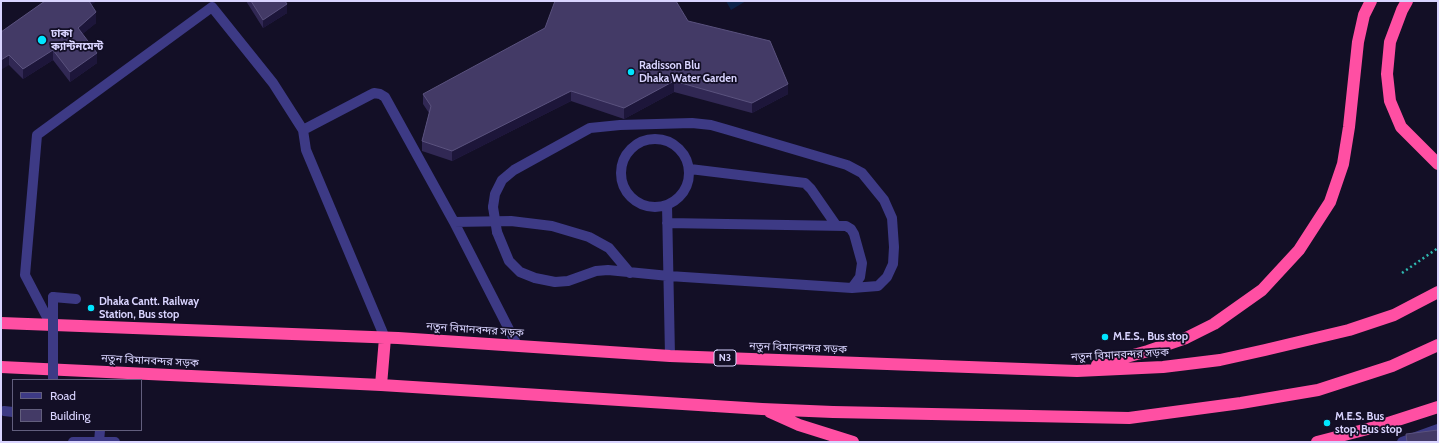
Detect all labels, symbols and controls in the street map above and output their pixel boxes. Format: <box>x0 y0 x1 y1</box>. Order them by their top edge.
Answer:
place label: ঢাকা ক্যান্টনমেন্ট <box>51 27 103 53</box>
marker: ঢাকা ক্যান্টনমেন্ট <box>36 34 48 46</box>
place label: Radisson Blu Dhaka Water Garden <box>639 59 737 85</box>
marker: Radisson Blu Dhaka Water Garden <box>626 67 636 77</box>
place label: Dhaka Cantt. Railway Station, Bus stop <box>99 295 199 321</box>
marker: Dhaka Cantt. Railway Station, Bus stop <box>86 303 96 313</box>
street label: নতুন বিমানবন্দর সড়ক <box>426 320 524 340</box>
place label: M.E.S., Bus stop <box>1113 330 1188 344</box>
marker: M.E.S., Bus stop <box>1100 332 1110 342</box>
street label: নতুন বিমানবন্দর সড়ক <box>749 340 847 356</box>
street label: নতুন বিমানবন্দর সড়ক <box>1071 346 1169 364</box>
road number: N3 <box>714 350 736 366</box>
street label: নতুন বিমানবন্দর সড়ক <box>101 352 199 370</box>
legend <box>12 379 142 431</box>
text: Road <box>50 388 76 403</box>
text: Building <box>50 408 91 423</box>
place label: M.E.S. Bus stop, Bus stop <box>1335 410 1402 436</box>
marker: M.E.S. Bus stop, Bus stop <box>1322 418 1332 428</box>

